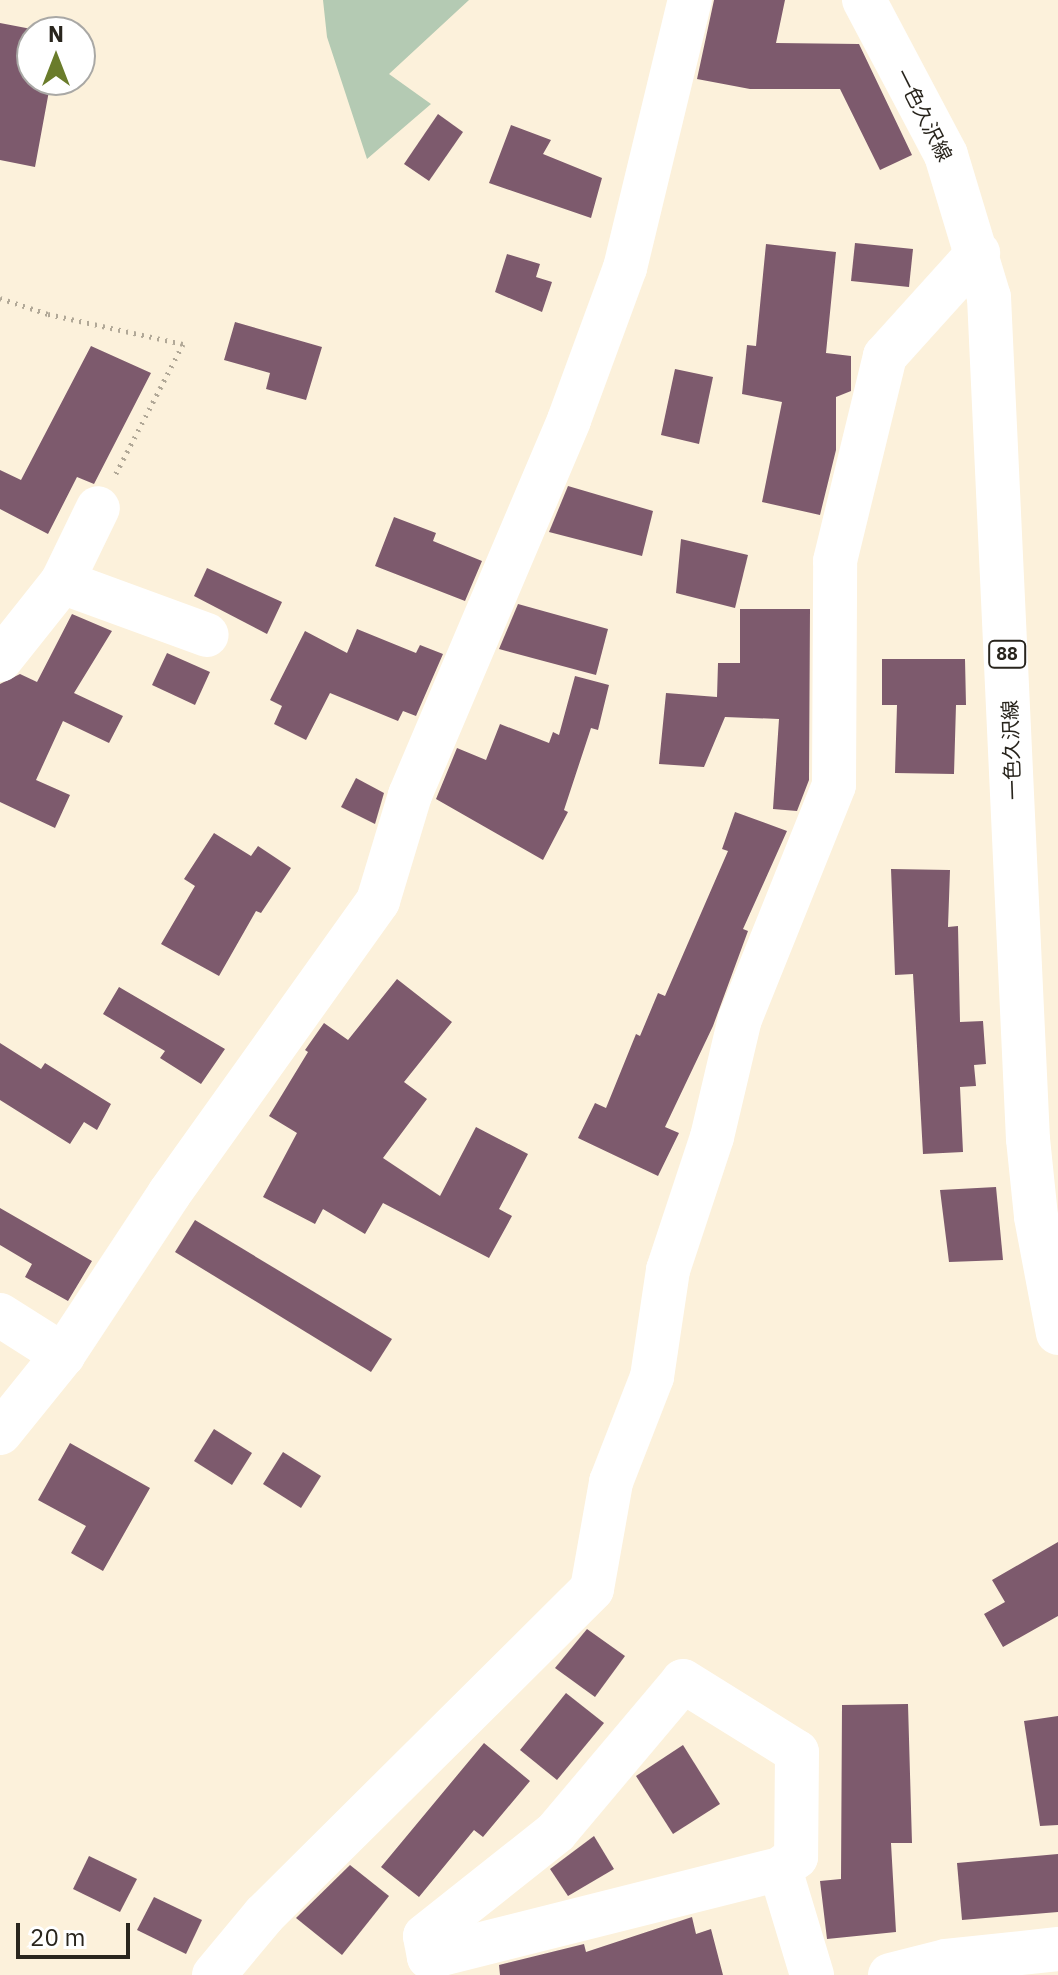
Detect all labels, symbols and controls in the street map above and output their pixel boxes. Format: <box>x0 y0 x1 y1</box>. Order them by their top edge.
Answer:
north arrow <box>16 16 96 96</box>
text: N <box>48 19 64 48</box>
street label: 一色久沢線 <box>891 65 957 165</box>
road number: 88 <box>987 640 1027 668</box>
street label: 一色久沢線 <box>997 700 1025 800</box>
scale bar <box>20 1907 134 1957</box>
text: 20 m <box>30 1921 85 1953</box>

